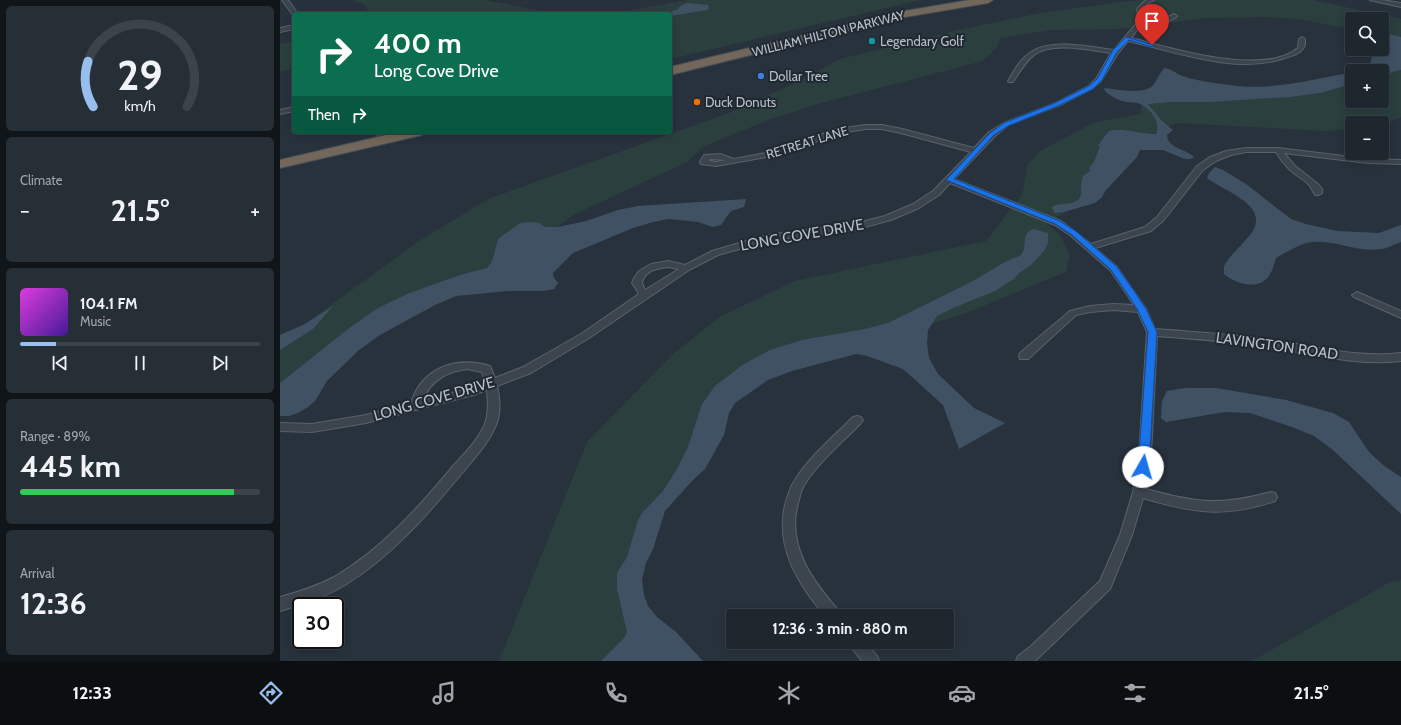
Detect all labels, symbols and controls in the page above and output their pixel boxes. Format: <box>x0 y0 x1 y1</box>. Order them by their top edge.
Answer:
pin <box>1135 4 1169 45</box>
street label: WILLIAM HILTON PARKWAY <box>750 6 907 60</box>
icon: arrive <box>1141 10 1163 32</box>
map controls <box>1345 12 1389 160</box>
button: search <box>1345 12 1389 56</box>
text: 400 m <box>374 26 462 60</box>
icon: right <box>308 28 360 80</box>
place label: Legendary Golf <box>880 33 964 49</box>
marker: Legendary Golf <box>867 36 877 46</box>
text: 29 <box>117 49 163 99</box>
text: Long Cove Drive <box>374 60 499 82</box>
button: + <box>1345 64 1389 108</box>
place label: Dollar Tree <box>769 68 828 84</box>
marker: Dollar Tree <box>756 71 766 81</box>
place label: Duck Donuts <box>705 94 777 110</box>
text: km/h <box>124 96 156 114</box>
marker: Duck Donuts <box>692 97 702 107</box>
icon: right <box>348 104 370 126</box>
text: Then <box>308 106 340 124</box>
button: − <box>1345 116 1389 160</box>
street label: RETREAT LANE <box>764 122 850 162</box>
text: Climate <box>20 172 62 188</box>
text: 21.5° <box>111 192 169 229</box>
text: − <box>20 197 30 224</box>
text: + <box>250 197 260 224</box>
street label: LONG COVE DRIVE <box>739 215 865 255</box>
text: 104.1 FM <box>80 295 138 313</box>
text: Music <box>80 313 111 329</box>
street label: LAVINGTON ROAD <box>1215 329 1339 364</box>
icon: previous <box>49 352 71 374</box>
icon: pause <box>129 352 151 374</box>
icon: next <box>209 352 231 374</box>
street label: LONG COVE DRIVE <box>371 373 497 425</box>
text: Range · 89% <box>20 428 90 444</box>
position arrow <box>1122 446 1164 488</box>
text: 445 km <box>20 448 121 485</box>
text: Arrival <box>20 565 55 581</box>
text: 12:36 <box>20 585 87 622</box>
speed limit sign: 30 <box>292 597 344 649</box>
text: 12:36 · 3 min · 880 m <box>772 620 908 638</box>
icon: directions <box>257 679 285 707</box>
icon: music <box>430 679 458 707</box>
icon: phone <box>602 679 630 707</box>
icon: climate <box>775 679 803 707</box>
icon: car <box>948 679 976 707</box>
icon: filters <box>1121 679 1149 707</box>
text: 12:33 <box>72 682 112 704</box>
text: 21.5° <box>1294 682 1329 704</box>

